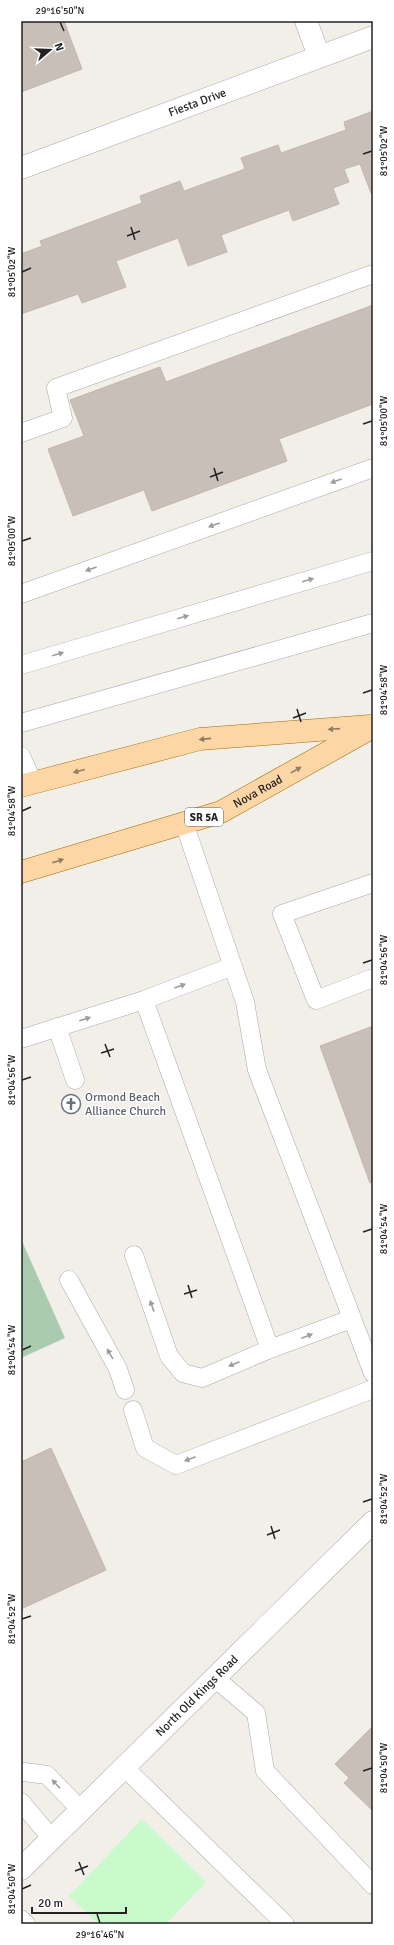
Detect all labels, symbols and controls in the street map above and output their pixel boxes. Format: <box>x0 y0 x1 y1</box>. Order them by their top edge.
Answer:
text: 29°16'50"N <box>36 5 84 17</box>
north arrow <box>30 30 70 70</box>
text: N <box>52 41 66 53</box>
street label: Fiesta Drive <box>166 85 228 120</box>
text: 81°05'02"W <box>378 125 390 176</box>
text: 81°05'02"W <box>6 246 18 297</box>
text: 81°05'00"W <box>378 395 390 446</box>
one-way arrow <box>330 478 342 484</box>
text: 81°05'00"W <box>6 515 18 566</box>
one-way arrow <box>207 522 219 528</box>
one-way arrow <box>85 566 97 572</box>
one-way arrow <box>302 577 314 583</box>
one-way arrow <box>177 614 189 620</box>
one-way arrow <box>53 651 65 657</box>
text: 81°04'58"W <box>378 664 390 715</box>
one-way arrow <box>328 725 340 732</box>
one-way arrow <box>198 735 211 742</box>
one-way arrow <box>290 767 302 773</box>
one-way arrow <box>72 768 85 774</box>
street label: Nova Road <box>231 772 285 812</box>
text: 81°04'58"W <box>6 785 18 836</box>
road number: SR 5A <box>185 808 223 826</box>
one-way arrow <box>53 858 65 864</box>
text: 81°04'56"W <box>378 934 390 985</box>
one-way arrow <box>175 983 187 989</box>
one-way arrow <box>79 1015 91 1021</box>
text: 81°04'56"W <box>6 1054 18 1105</box>
place label: Ormond Beach Alliance Church <box>85 1090 166 1119</box>
church icon: Ormond Beach Alliance Church <box>60 1093 82 1115</box>
text: 81°04'54"W <box>378 1203 390 1254</box>
one-way arrow <box>148 1300 154 1312</box>
text: 81°04'54"W <box>6 1324 18 1375</box>
one-way arrow <box>301 1332 313 1338</box>
one-way arrow <box>106 1348 113 1360</box>
one-way arrow <box>228 1362 240 1368</box>
one-way arrow <box>184 1456 196 1462</box>
text: 81°04'52"W <box>378 1473 390 1524</box>
text: 81°04'52"W <box>6 1593 18 1644</box>
street label: North Old Kings Road <box>153 1652 242 1740</box>
text: 81°04'50"W <box>378 1742 390 1793</box>
one-way arrow <box>51 1779 61 1789</box>
text: 81°04'50"W <box>6 1863 18 1914</box>
scale bar <box>32 1889 126 1915</box>
text: 20 m <box>38 1896 63 1911</box>
text: 29°16'46"N <box>76 1929 124 1941</box>

